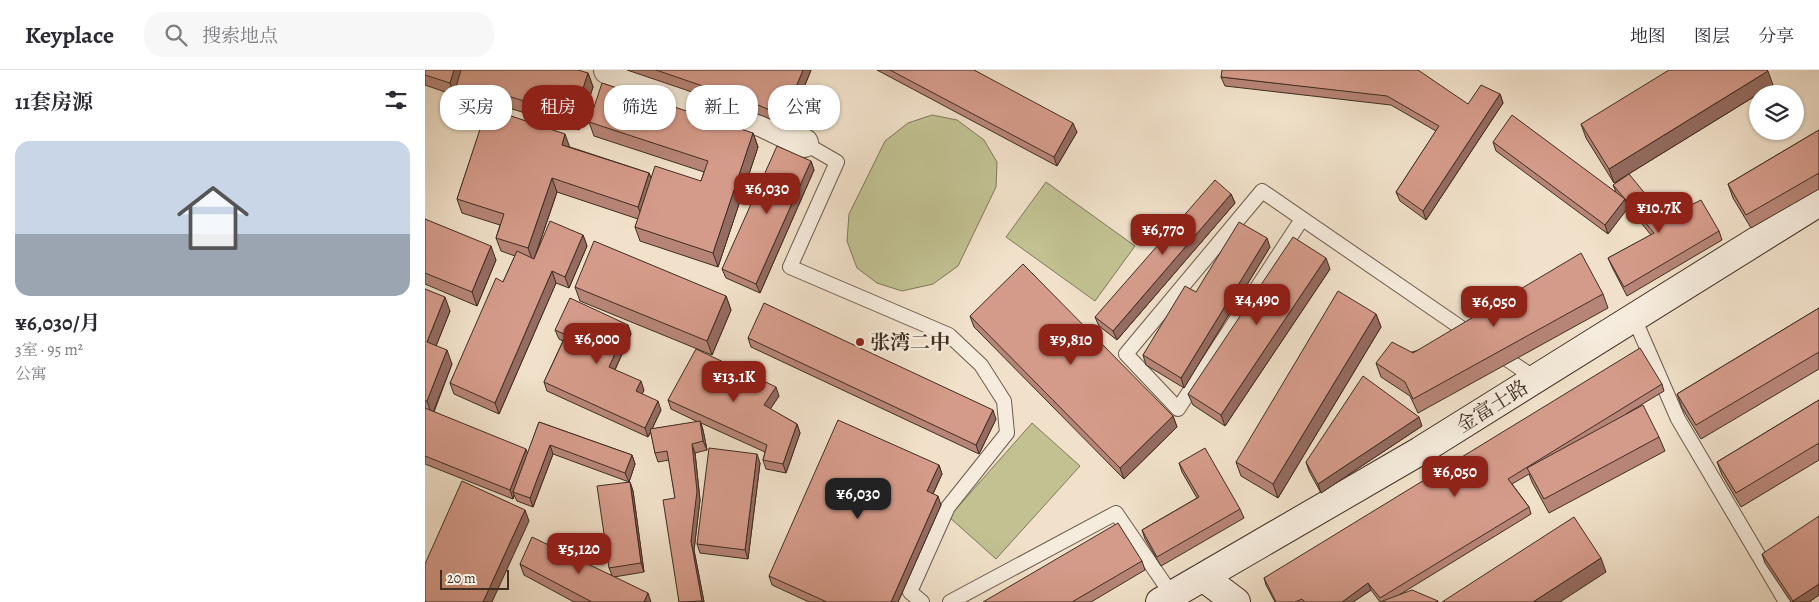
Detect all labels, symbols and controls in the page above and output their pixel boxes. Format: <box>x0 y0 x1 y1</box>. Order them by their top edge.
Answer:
search box <box>144 12 494 57</box>
text: Keyplace <box>25 19 114 51</box>
icon: search <box>162 21 190 49</box>
text: 搜索地点 <box>202 23 278 49</box>
text: 地图 <box>1630 24 1666 48</box>
text: 图层 <box>1694 24 1730 48</box>
text: 分享 <box>1758 24 1794 48</box>
chip: 买房 <box>440 85 512 130</box>
chip: 租房 <box>522 85 594 130</box>
chip: 筛选 <box>604 85 676 130</box>
chip: 新上 <box>686 85 758 130</box>
chip: 公寓 <box>768 85 840 130</box>
map controls <box>1749 85 1804 140</box>
button: layers <box>1749 85 1804 140</box>
icon: filters <box>382 86 410 114</box>
text: 11套房源 <box>15 88 93 116</box>
pin: ¥6,030 <box>726 172 808 215</box>
icon: home <box>168 173 258 263</box>
text: ¥6,030 <box>745 178 789 200</box>
pin: ¥10.7K <box>1618 191 1700 234</box>
text: ¥10.7K <box>1637 197 1681 219</box>
pin: ¥6,770 <box>1122 214 1204 256</box>
text: ¥6,770 <box>1142 219 1184 241</box>
pin: ¥4,490 <box>1216 284 1298 326</box>
pin: ¥6,050 <box>1453 286 1535 328</box>
text: ¥4,490 <box>1235 289 1279 311</box>
text: ¥6,050 <box>1472 291 1516 313</box>
text: ¥6,030/月 <box>15 309 101 337</box>
pin: ¥6,000 <box>556 322 638 365</box>
pin: ¥9,810 <box>1030 324 1112 366</box>
text: ¥6,000 <box>574 328 620 350</box>
place label: 张湾二中 <box>870 329 950 356</box>
text: ¥9,810 <box>1050 329 1092 351</box>
marker: 张湾二中 <box>854 336 866 348</box>
text: 3室 · 95 m² <box>15 339 83 361</box>
pin: ¥13.1K <box>693 360 775 403</box>
text: 公寓 <box>15 363 47 385</box>
text: ¥13.1K <box>713 366 755 388</box>
street label: 金富士路 <box>1451 374 1533 439</box>
pin: ¥6,050 <box>1414 456 1496 498</box>
text: ¥6,050 <box>1433 461 1477 483</box>
pin: ¥6,030 <box>817 478 899 520</box>
text: ¥6,030 <box>836 483 880 505</box>
pin: ¥5,120 <box>538 532 620 575</box>
text: ¥5,120 <box>558 538 600 560</box>
scale bar <box>440 567 509 590</box>
text: 20 m <box>447 569 476 588</box>

